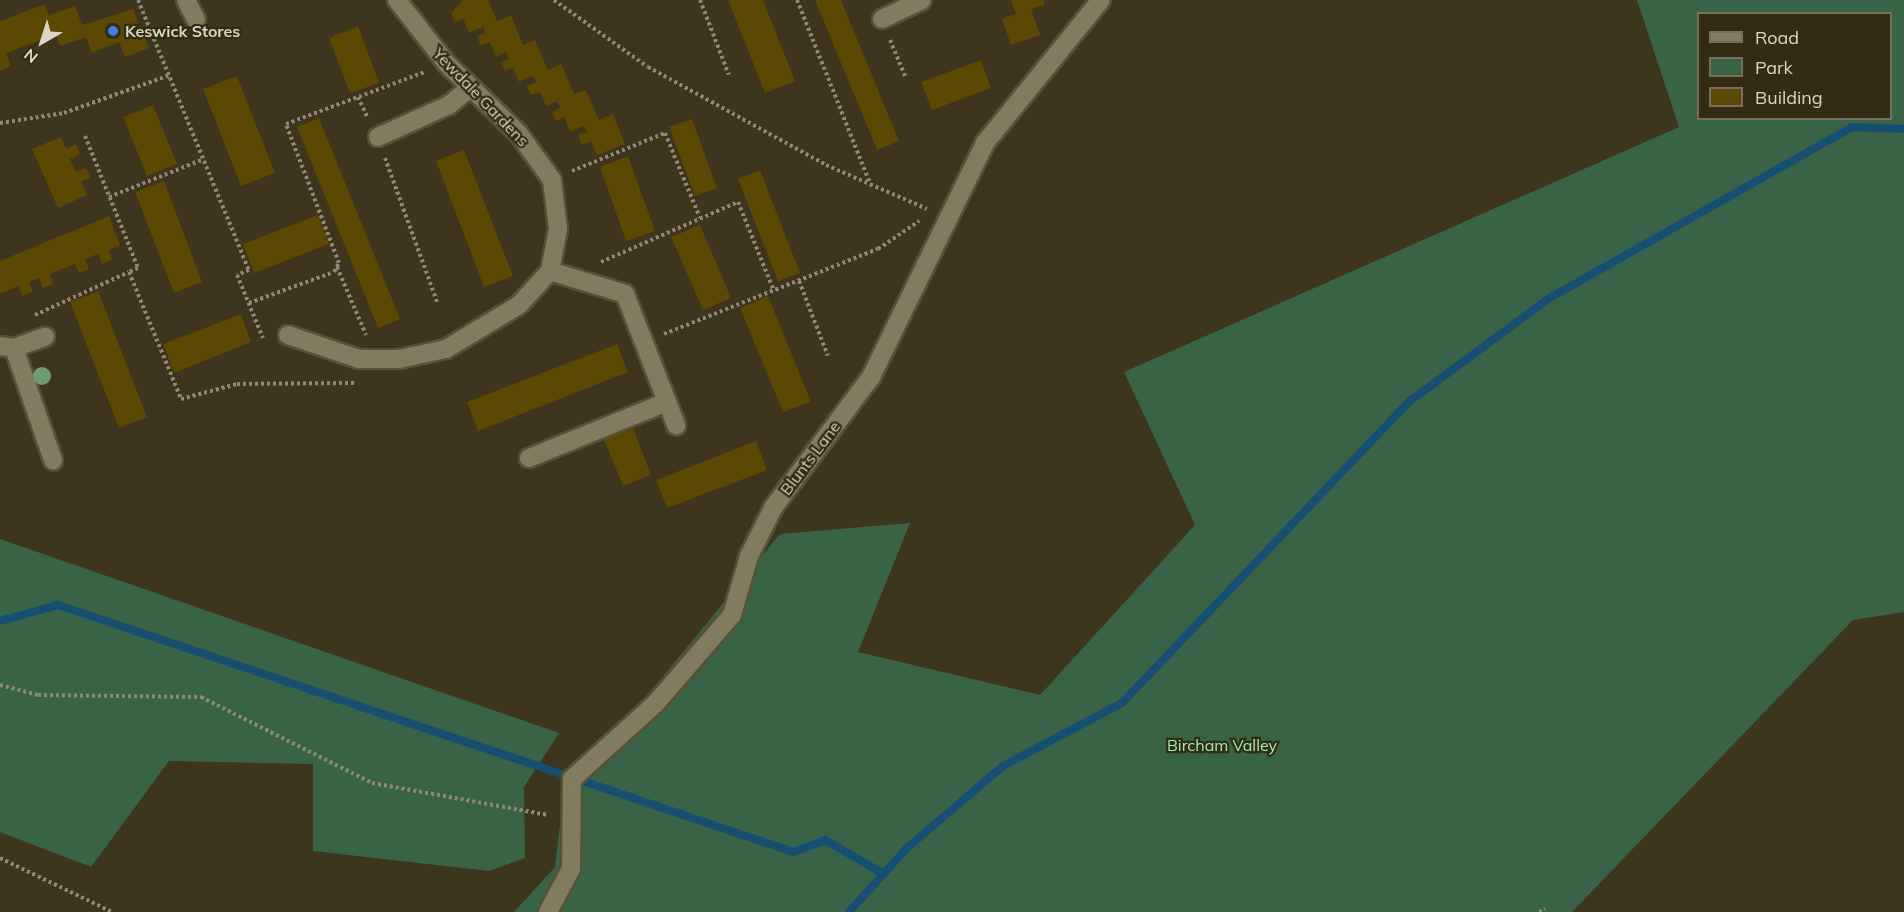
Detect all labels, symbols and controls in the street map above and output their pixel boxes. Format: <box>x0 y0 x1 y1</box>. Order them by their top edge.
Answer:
north arrow <box>12 12 72 72</box>
legend <box>1697 12 1892 120</box>
place label: Keswick Stores <box>125 21 240 41</box>
marker: Keswick Stores <box>106 24 120 38</box>
text: Road <box>1755 26 1799 49</box>
text: N <box>20 44 42 68</box>
street label: Yewdale Gardens <box>429 44 533 150</box>
text: Park <box>1755 56 1793 79</box>
text: Building <box>1755 86 1823 109</box>
street label: Blunts Lane <box>776 417 844 499</box>
park label: Bircham Valley <box>1167 735 1277 755</box>

